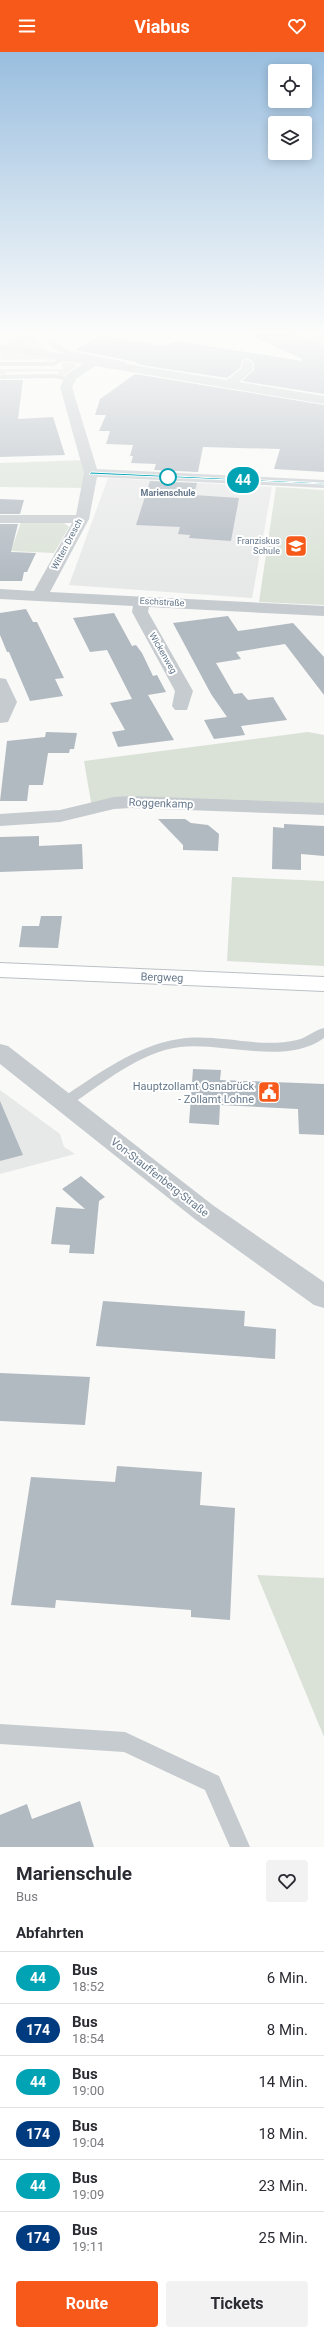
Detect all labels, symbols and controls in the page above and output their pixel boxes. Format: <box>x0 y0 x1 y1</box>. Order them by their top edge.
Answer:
icon: menu <box>16 15 38 37</box>
icon: heart <box>286 15 308 37</box>
text: Viabus <box>134 16 190 37</box>
map controls <box>268 64 312 160</box>
button: locate <box>268 64 312 108</box>
button: layers <box>268 116 312 160</box>
line badge: 44 <box>225 467 261 493</box>
marker: Marienschule <box>159 468 177 486</box>
text: 44 <box>235 472 251 488</box>
place label: Marienschule <box>141 488 196 498</box>
street label: Witten Dresch <box>49 517 85 571</box>
school or university icon: Franziskus Schule <box>283 533 309 559</box>
place label: Franziskus Schule <box>237 536 280 556</box>
street label: Eschstraße <box>139 596 185 608</box>
street label: Wickenweg <box>147 631 179 675</box>
street label: Roggenkamp <box>128 796 194 811</box>
street label: Bergweg <box>140 970 184 985</box>
public building icon: Hauptzollamt Osnabrück - Zollamt Lohne <box>256 1079 282 1105</box>
place label: Hauptzollamt Osnabrück - Zollamt Lohne <box>133 1080 254 1106</box>
street label: Von-Stauffenberg-Straße <box>108 1135 211 1220</box>
button: heart <box>266 1860 308 1902</box>
text: Marienschule <box>16 1862 132 1885</box>
text: Bus <box>16 1889 38 1904</box>
text: Abfahrten <box>16 1924 84 1942</box>
text: Bus <box>72 1961 98 1979</box>
text: 6 Min. <box>267 1969 308 1987</box>
text: 44 <box>30 1970 46 1986</box>
text: 18:52 <box>72 1979 104 1994</box>
text: Bus <box>72 2013 98 2031</box>
text: 8 Min. <box>267 2021 308 2039</box>
text: 174 <box>26 2022 50 2038</box>
text: 18:54 <box>72 2031 104 2046</box>
text: Bus <box>72 2065 98 2083</box>
text: 14 Min. <box>258 2073 308 2091</box>
text: 44 <box>30 2074 46 2090</box>
text: 19:00 <box>72 2083 104 2098</box>
text: Bus <box>72 2117 98 2135</box>
text: 18 Min. <box>258 2125 308 2143</box>
text: 174 <box>26 2126 50 2142</box>
text: 19:04 <box>72 2135 104 2150</box>
text: Bus <box>72 2169 98 2187</box>
text: 23 Min. <box>258 2177 308 2195</box>
text: 44 <box>30 2178 46 2194</box>
text: 19:09 <box>72 2187 104 2202</box>
text: Bus <box>72 2221 98 2239</box>
text: 25 Min. <box>258 2229 308 2247</box>
text: 174 <box>26 2230 50 2246</box>
text: 19:11 <box>72 2239 104 2254</box>
button: Route <box>16 2281 158 2327</box>
button: Tickets <box>166 2281 308 2327</box>

